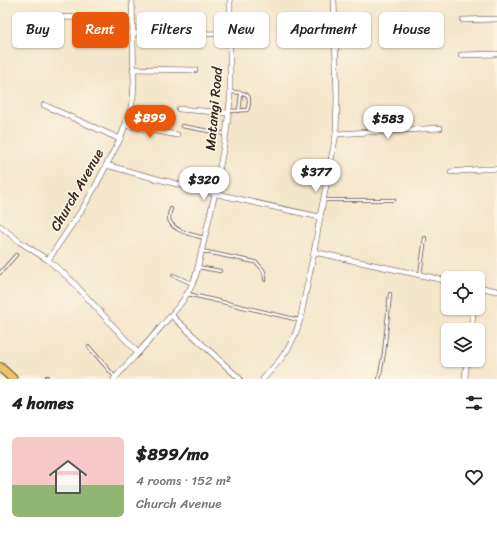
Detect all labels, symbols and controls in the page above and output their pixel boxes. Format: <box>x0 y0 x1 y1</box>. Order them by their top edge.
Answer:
chip: Buy <box>12 12 64 48</box>
chip: Rent <box>72 12 129 48</box>
chip: Filters <box>137 12 206 48</box>
chip: New <box>214 12 269 48</box>
chip: Apartment <box>277 12 371 48</box>
chip: House <box>379 12 444 48</box>
street label: Matangi Road <box>198 65 230 152</box>
pin: $899 <box>126 105 174 139</box>
text: $899 <box>134 106 166 129</box>
pin: $583 <box>364 106 412 140</box>
text: $583 <box>372 107 404 130</box>
street label: Church Avenue <box>43 144 111 236</box>
pin: $377 <box>292 159 340 193</box>
text: $377 <box>301 160 331 183</box>
pin: $320 <box>180 167 228 201</box>
text: $320 <box>188 168 220 191</box>
map controls <box>441 271 485 367</box>
button: locate <box>441 271 485 315</box>
button: layers <box>441 323 485 367</box>
text: 4 homes <box>12 388 73 418</box>
icon: filters <box>463 392 485 414</box>
text: $899/mo <box>136 439 209 469</box>
icon: home <box>44 453 92 501</box>
icon: heart <box>463 466 485 488</box>
text: 4 rooms · 152 m² <box>136 469 231 492</box>
text: Church Avenue <box>136 492 221 515</box>

